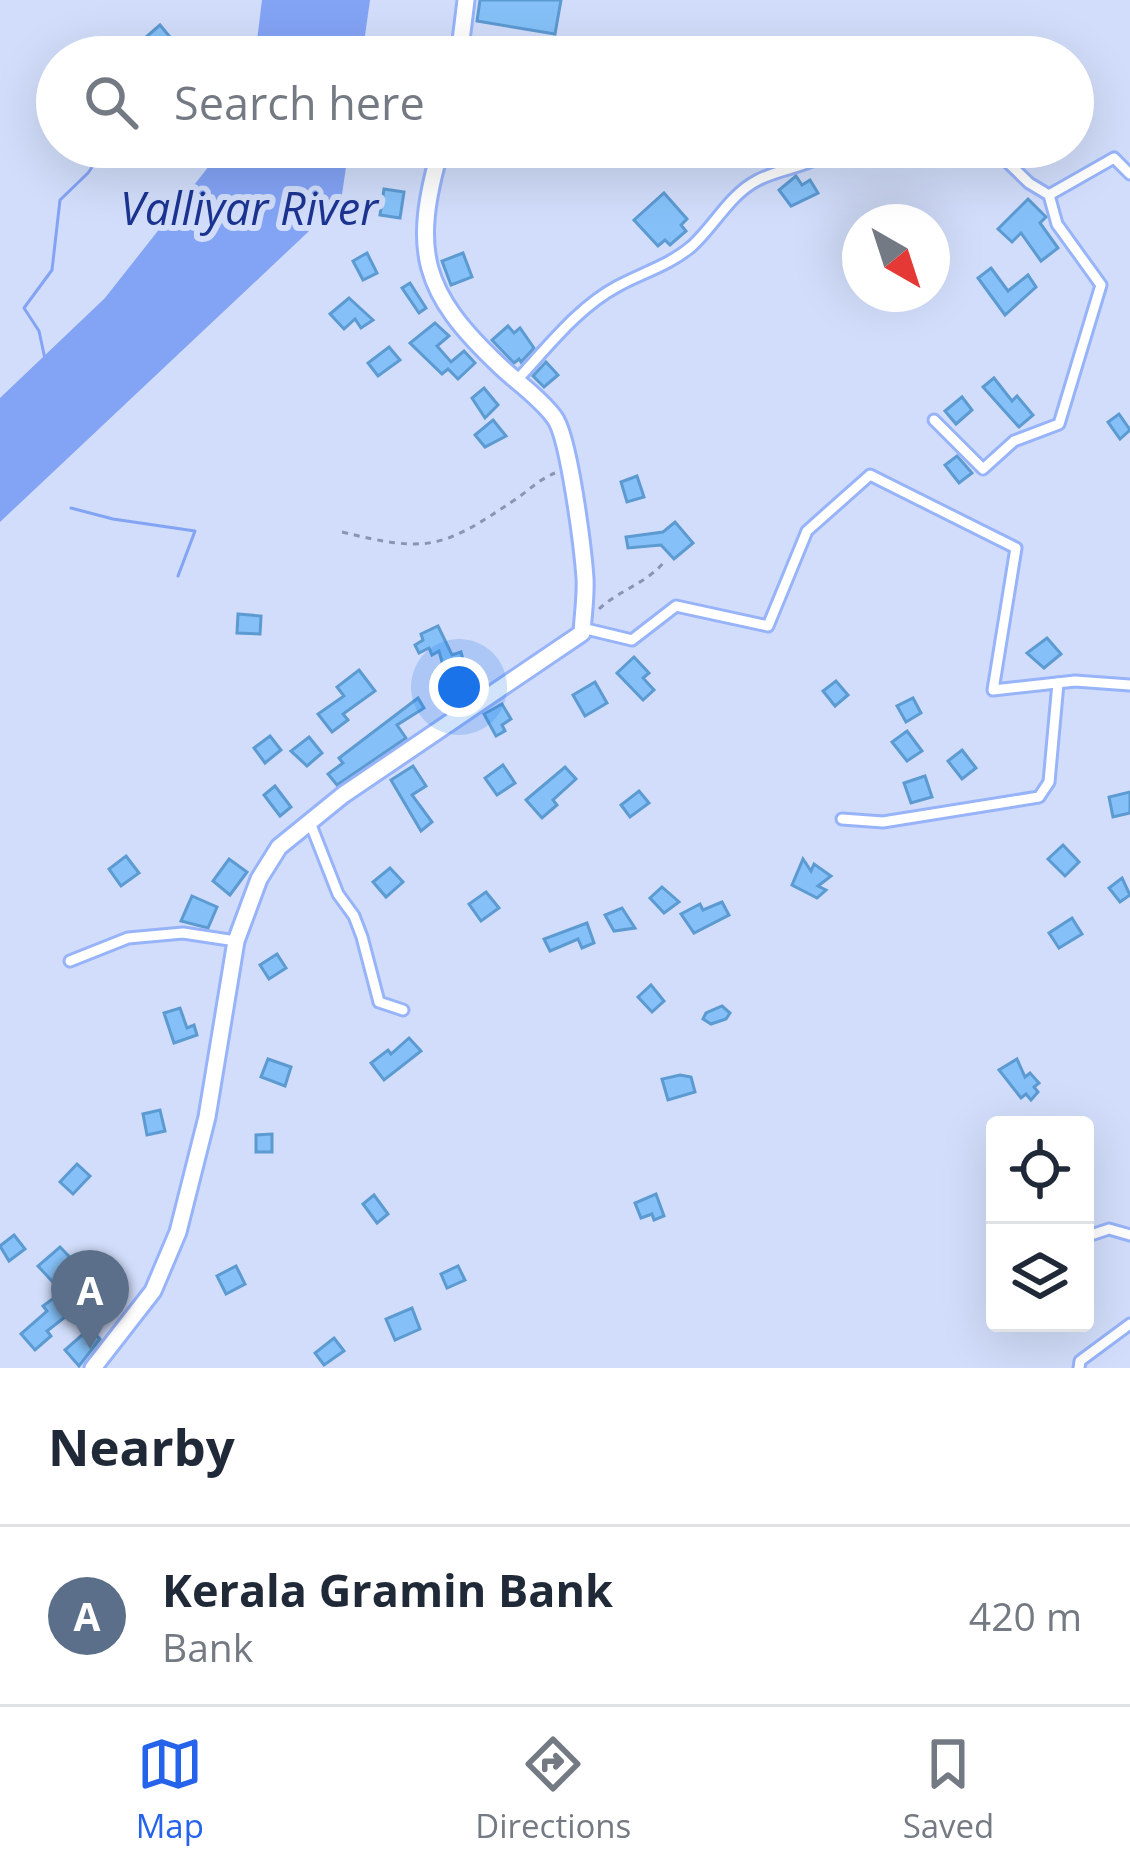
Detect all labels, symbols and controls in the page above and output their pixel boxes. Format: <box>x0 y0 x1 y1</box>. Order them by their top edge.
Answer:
search box <box>36 36 1094 168</box>
icon: search <box>78 69 144 135</box>
text: Search here <box>174 72 425 133</box>
water label: Valliyar River <box>120 177 380 238</box>
north arrow <box>842 204 950 312</box>
your location <box>429 657 489 717</box>
map controls <box>986 1116 1094 1332</box>
button: locate <box>986 1116 1094 1224</box>
button: layers <box>986 1224 1094 1332</box>
pin: A <box>51 1250 129 1349</box>
text: Nearby <box>48 1411 235 1481</box>
text: Kerala Gramin Bank <box>162 1559 613 1620</box>
text: A <box>74 1589 100 1642</box>
text: 420 m <box>969 1589 1082 1642</box>
text: Bank <box>162 1620 253 1673</box>
tab: Map <box>136 1731 204 1848</box>
tab: Directions <box>475 1731 631 1848</box>
tab: Saved <box>903 1731 994 1848</box>

